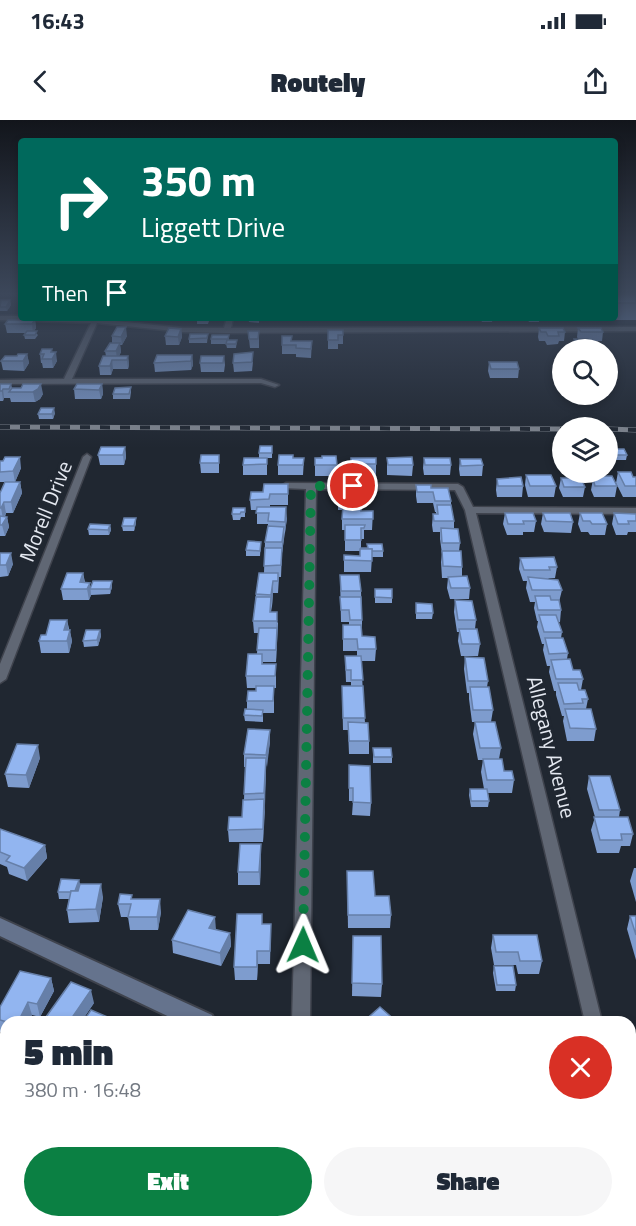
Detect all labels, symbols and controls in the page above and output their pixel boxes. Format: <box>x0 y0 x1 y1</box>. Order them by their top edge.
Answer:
text: 16:43 <box>30 4 85 38</box>
text: Routely <box>271 61 365 102</box>
icon: back <box>24 65 57 98</box>
icon: share <box>579 65 612 98</box>
text: 350 m <box>141 148 256 212</box>
icon: right <box>42 162 120 240</box>
text: Liggett Drive <box>141 206 285 247</box>
text: Then <box>42 276 88 310</box>
icon: arrive <box>100 276 133 309</box>
map controls <box>552 339 618 483</box>
button: search <box>552 339 618 405</box>
button: layers <box>552 417 618 483</box>
street label: Morell Drive <box>10 456 80 566</box>
pin <box>327 460 378 511</box>
icon: arrive <box>336 469 369 502</box>
street label: Allegany Avenue <box>519 672 585 822</box>
position arrow <box>271 913 335 977</box>
text: 5 min <box>24 1024 113 1079</box>
button: close <box>549 1036 612 1099</box>
text: 380 m · 16:48 <box>24 1074 141 1105</box>
button: Exit <box>24 1147 312 1216</box>
button: Share <box>324 1147 612 1216</box>

